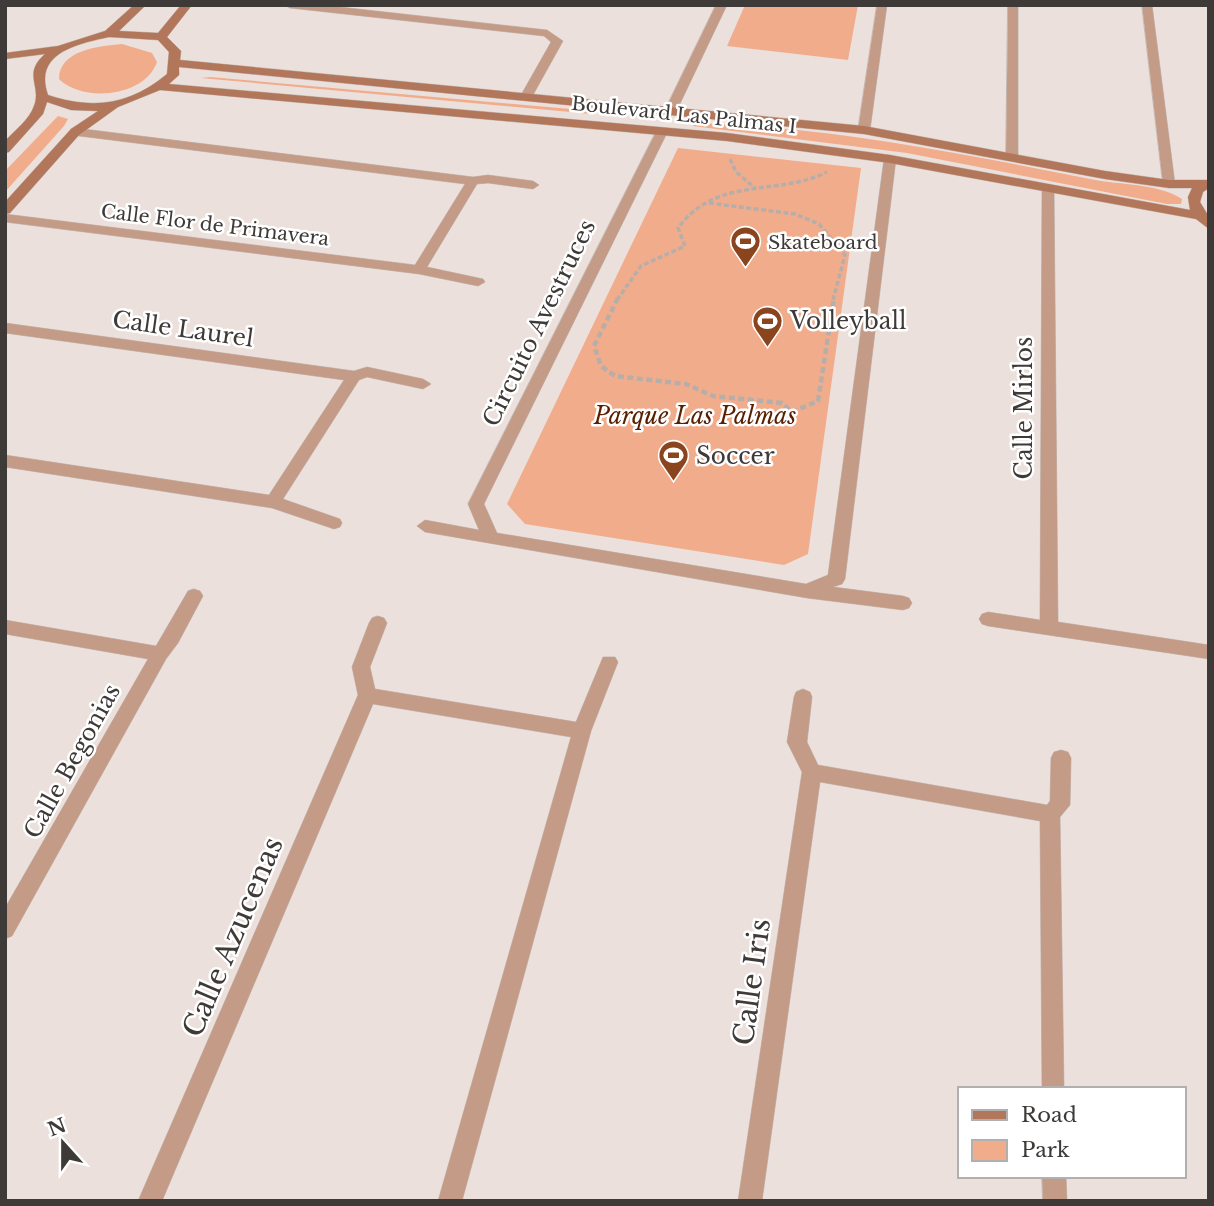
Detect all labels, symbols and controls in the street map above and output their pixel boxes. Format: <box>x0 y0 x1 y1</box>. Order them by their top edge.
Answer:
street label: Boulevard Las Palmas I <box>570 92 798 138</box>
street label: Calle Flor de Primavera <box>100 200 331 250</box>
street label: Circuito Avestruces <box>477 215 601 431</box>
sports icon: Skateboard <box>728 225 762 269</box>
place label: Skateboard <box>768 231 878 254</box>
sports icon: Volleyball <box>750 304 784 348</box>
street label: Calle Laurel <box>111 305 255 353</box>
place label: Volleyball <box>789 307 906 335</box>
street label: Calle Mirlos <box>1010 337 1038 479</box>
park label: Parque Las Palmas <box>593 402 796 430</box>
sports icon: Soccer <box>656 439 690 483</box>
place label: Soccer <box>696 442 775 470</box>
street label: Calle Begonias <box>18 679 126 843</box>
street label: Calle Azucenas <box>175 832 291 1042</box>
street label: Calle Iris <box>726 916 778 1048</box>
legend <box>958 1087 1186 1178</box>
text: Road <box>1021 1102 1077 1128</box>
north arrow <box>28 1108 98 1178</box>
text: N <box>45 1114 70 1142</box>
text: Park <box>1021 1137 1070 1163</box>

